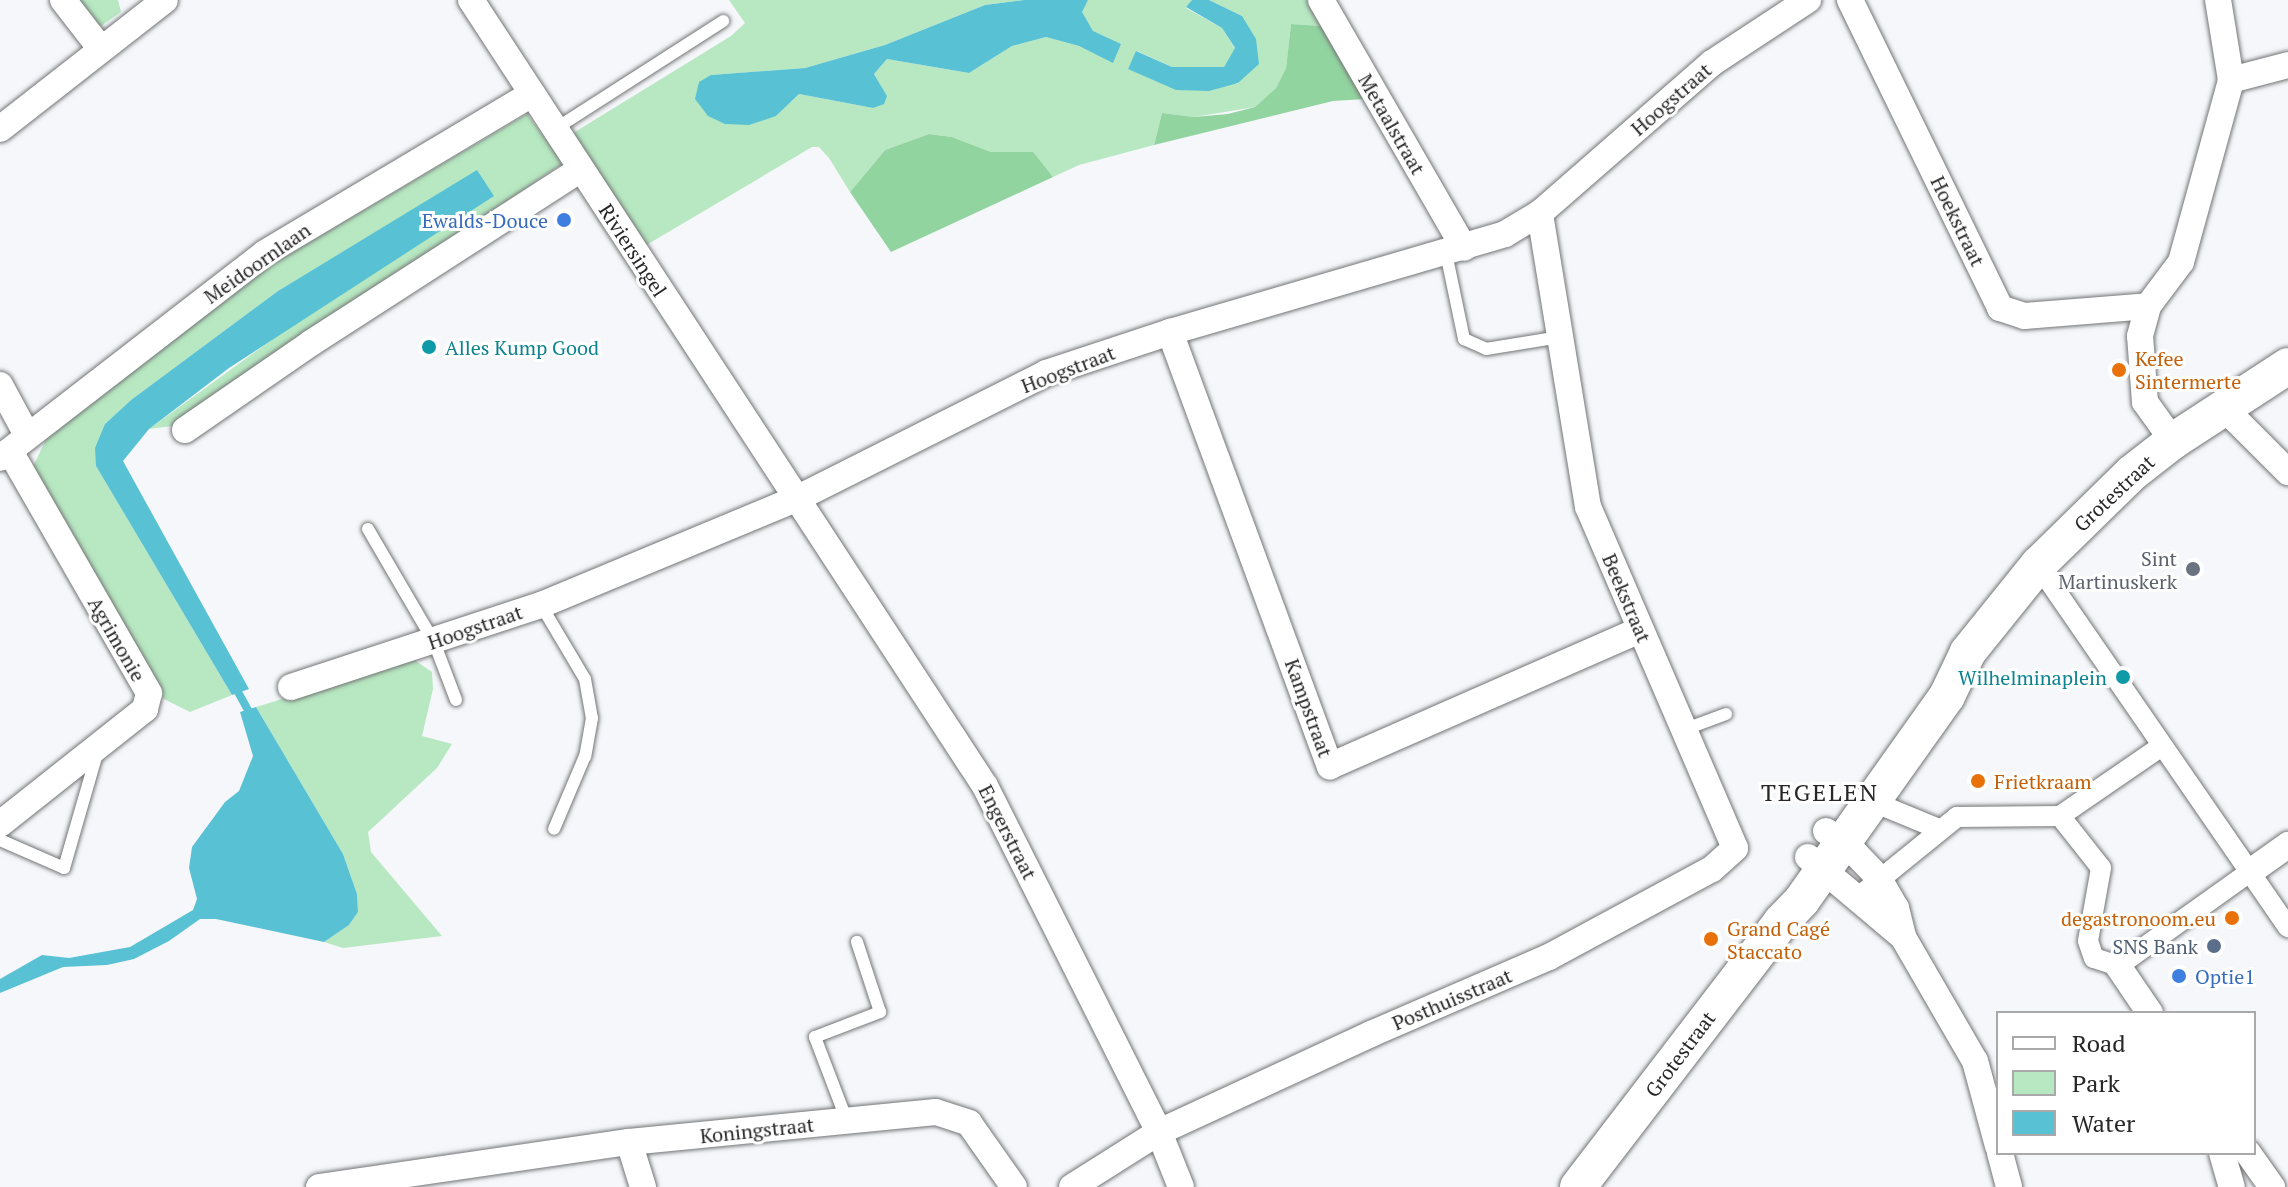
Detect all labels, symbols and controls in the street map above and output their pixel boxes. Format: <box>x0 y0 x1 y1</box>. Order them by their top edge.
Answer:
street label: Hoogstraat <box>1626 58 1716 140</box>
street label: Metaalstraat <box>1354 69 1430 179</box>
street label: Hoekstraat <box>1926 172 1990 270</box>
street label: Riviersingel <box>594 199 672 301</box>
place label: Ewalds-Douce <box>422 208 548 232</box>
marker: Ewalds-Douce <box>555 211 573 229</box>
street label: Meidoornlaan <box>199 218 315 308</box>
place label: Alles Kump Good <box>445 335 599 359</box>
marker: Alles Kump Good <box>420 338 438 356</box>
street label: Hoogstraat <box>1018 340 1118 398</box>
place label: Kefee Sintermerte <box>2135 346 2241 393</box>
marker: Kefee Sintermerte <box>2110 361 2128 379</box>
street label: Grotestraat <box>2069 450 2159 536</box>
place label: Sint Martinuskerk <box>2058 546 2177 593</box>
street label: Beekstraat <box>1598 550 1656 646</box>
marker: Sint Martinuskerk <box>2184 560 2202 578</box>
street label: Agrimonie <box>83 593 151 685</box>
street label: Hoogstraat <box>424 600 526 654</box>
street label: Kampstraat <box>1280 656 1338 760</box>
place label: Wilhelminaplein <box>1958 665 2107 689</box>
marker: Wilhelminaplein <box>2114 668 2132 686</box>
place label: Frietkraam <box>1994 769 2092 793</box>
marker: Frietkraam <box>1969 772 1987 790</box>
district label: TEGELEN <box>1761 779 1879 807</box>
street label: Engerstraat <box>974 781 1042 883</box>
place label: degastronoom.eu <box>2061 906 2216 930</box>
marker: degastronoom.eu <box>2223 909 2241 927</box>
place label: Grand Cagé Staccato <box>1727 916 1830 963</box>
marker: Grand Cagé Staccato <box>1702 930 1720 948</box>
place label: SNS Bank <box>2112 934 2198 958</box>
marker: SNS Bank <box>2205 937 2223 955</box>
street label: Posthuisstraat <box>1389 963 1515 1035</box>
place label: Optie1 <box>2195 964 2255 988</box>
marker: Optie1 <box>2170 967 2188 985</box>
street label: Grotestraat <box>1640 1006 1720 1102</box>
legend <box>1996 1011 2256 1155</box>
text: Road <box>2072 1027 2126 1059</box>
text: Park <box>2072 1067 2120 1099</box>
text: Water <box>2072 1107 2135 1139</box>
street label: Koningstraat <box>699 1112 815 1148</box>

